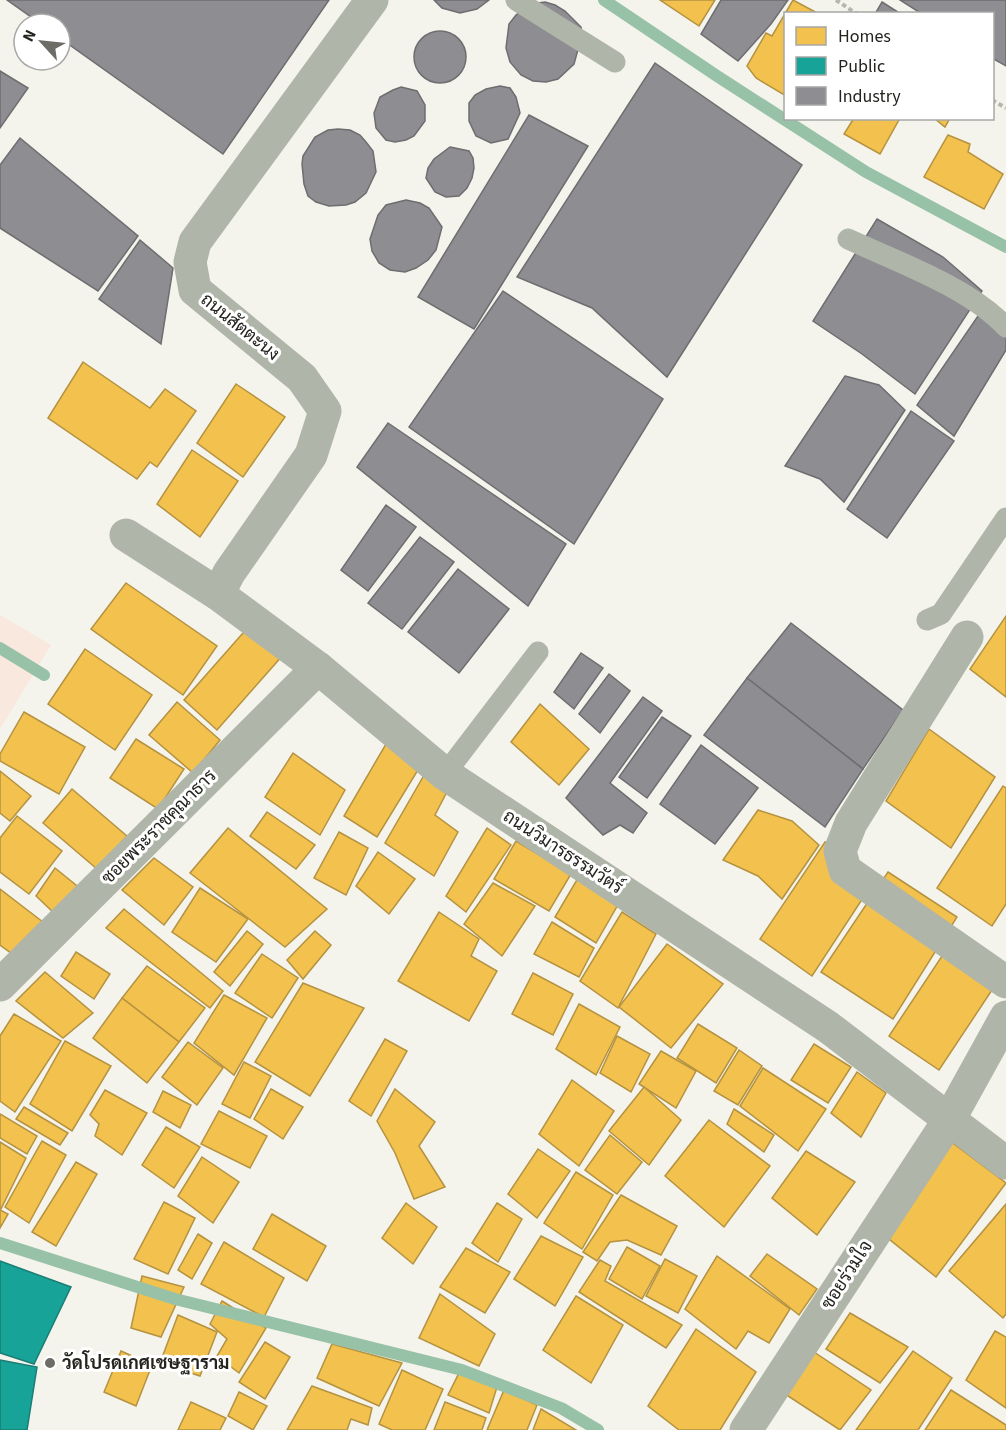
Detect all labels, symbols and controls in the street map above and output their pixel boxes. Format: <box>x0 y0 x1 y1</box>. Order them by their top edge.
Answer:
north arrow <box>12 12 72 72</box>
legend <box>784 12 994 120</box>
text: Homes <box>838 24 891 49</box>
text: N <box>17 26 42 45</box>
text: Public <box>838 54 885 79</box>
text: Industry <box>838 84 901 109</box>
street label: ถนนสัตตะนง <box>195 287 285 367</box>
street label: ซอยพระราชคุณาธาร <box>96 764 222 890</box>
street label: ถนนวิมารธรรมวัตร์ <box>498 803 629 900</box>
street label: ซอยร่วมใจ <box>815 1235 879 1314</box>
place label: วัดโปรดเกศเชษฐาราม <box>62 1350 229 1376</box>
marker: วัดโปรดเกศเชษฐาราม <box>43 1356 57 1370</box>

